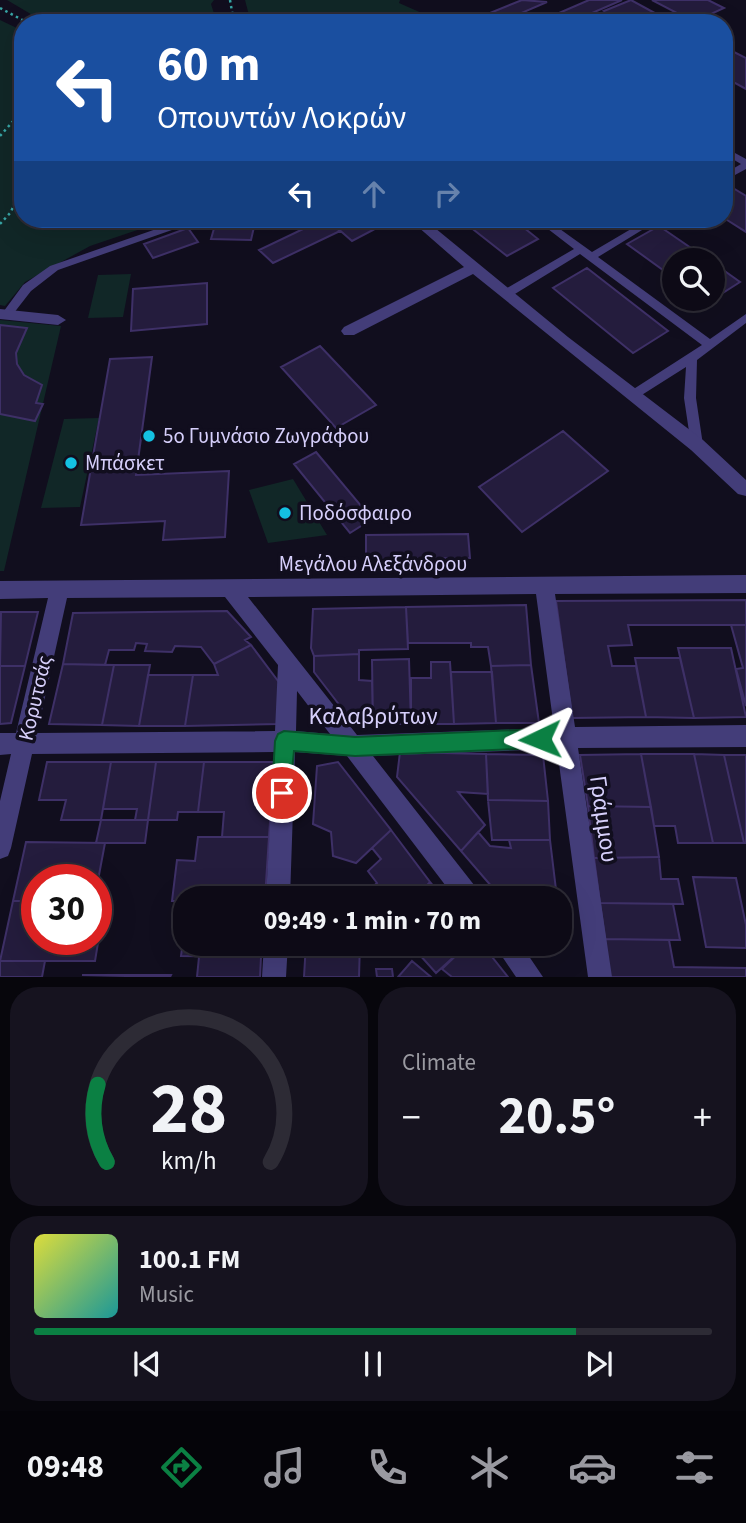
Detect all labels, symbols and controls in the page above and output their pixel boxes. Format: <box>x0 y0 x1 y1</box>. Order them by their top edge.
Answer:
text: 60 m <box>157 30 261 100</box>
icon: left <box>42 42 133 133</box>
text: Οπουντών Λοκρών <box>157 95 406 141</box>
icon: left <box>282 175 320 213</box>
icon: ahead <box>355 175 393 213</box>
icon: right <box>428 175 466 213</box>
map controls <box>662 248 725 311</box>
button: search <box>662 248 725 311</box>
place label: 5ο Γυμνάσιο Ζωγράφου <box>163 421 369 451</box>
marker: 5ο Γυμνάσιο Ζωγράφου <box>141 428 157 444</box>
place label: Μπάσκετ <box>85 448 165 478</box>
marker: Μπάσκετ <box>63 455 79 471</box>
place label: Ποδόσφαιρο <box>299 498 412 528</box>
marker: Ποδόσφαιρο <box>277 505 293 521</box>
street label: Μεγάλου Αλεξάνδρου <box>279 549 467 579</box>
street label: Κορυτσάς <box>11 652 59 744</box>
street label: Καλαβρύτων <box>308 699 438 734</box>
position arrow <box>503 702 577 776</box>
pin <box>252 763 312 823</box>
street label: Γράμμου <box>580 773 627 865</box>
icon: arrive <box>263 774 301 812</box>
speed limit sign: 30 <box>21 864 112 955</box>
text: 09:49 · 1 min · 70 m <box>264 902 481 939</box>
text: Climate <box>402 1046 476 1079</box>
text: 28 <box>151 1058 227 1162</box>
text: 20.5° <box>499 1080 615 1154</box>
text: − <box>402 1091 421 1145</box>
text: + <box>693 1091 712 1145</box>
text: km/h <box>161 1143 217 1179</box>
text: 100.1 FM <box>139 1241 240 1278</box>
text: Music <box>139 1278 194 1311</box>
icon: previous <box>128 1345 166 1383</box>
icon: pause <box>354 1345 392 1383</box>
icon: next <box>580 1345 618 1383</box>
icon: directions <box>157 1443 206 1492</box>
icon: music <box>260 1443 309 1492</box>
icon: phone <box>363 1443 412 1492</box>
icon: climate <box>465 1443 514 1492</box>
icon: car <box>568 1443 617 1492</box>
icon: filters <box>670 1443 719 1492</box>
text: 09:48 <box>27 1444 104 1490</box>

